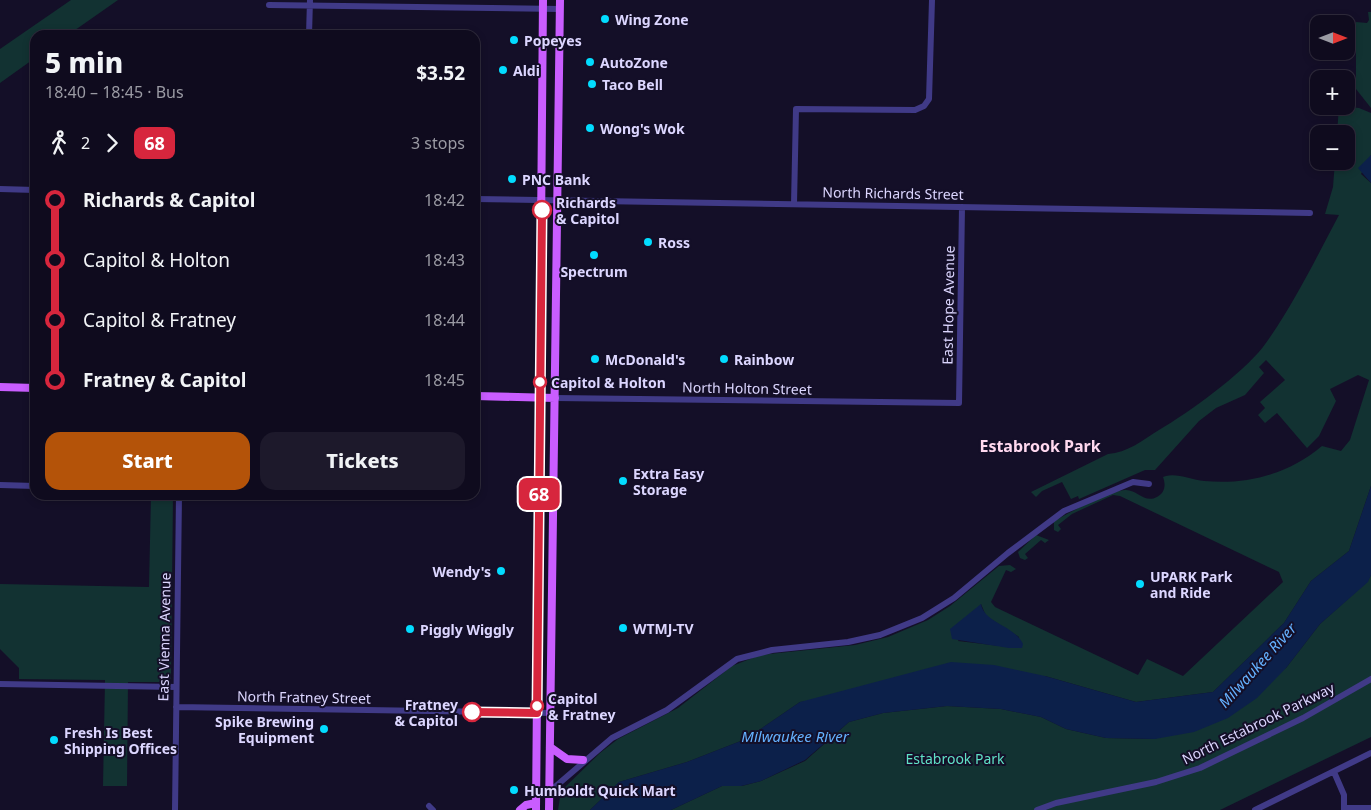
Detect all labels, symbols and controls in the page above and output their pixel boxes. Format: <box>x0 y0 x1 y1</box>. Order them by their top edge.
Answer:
place label: Wing Zone <box>615 10 689 29</box>
marker: Wing Zone <box>599 13 611 25</box>
north arrow <box>1310 15 1355 60</box>
map controls <box>1310 15 1355 170</box>
place label: Popeyes <box>524 31 582 50</box>
marker: Popeyes <box>508 34 520 46</box>
text: 5 min <box>45 43 123 81</box>
place label: AutoZone <box>600 53 668 72</box>
marker: AutoZone <box>584 56 596 68</box>
text: $3.52 <box>416 60 465 86</box>
place label: Aldi <box>513 61 540 80</box>
marker: Aldi <box>497 64 509 76</box>
button: + <box>1310 70 1355 115</box>
place label: Taco Bell <box>602 75 663 94</box>
marker: Taco Bell <box>586 78 598 90</box>
text: 18:40 – 18:45 · Bus <box>45 81 184 103</box>
place label: Wong's Wok <box>600 119 685 138</box>
marker: Wong's Wok <box>584 122 596 134</box>
button: − <box>1310 125 1355 170</box>
icon: walk <box>45 129 73 157</box>
icon: forward <box>98 129 126 157</box>
text: 68 <box>144 131 165 155</box>
text: 2 <box>81 132 90 154</box>
text: 3 stops <box>411 132 465 154</box>
place label: PNC Bank <box>522 170 590 189</box>
marker: PNC Bank <box>506 173 518 185</box>
street label: North Richards Street <box>822 182 964 204</box>
text: Richards & Capitol <box>83 187 256 213</box>
text: 18:42 <box>424 189 465 211</box>
place label: Richards & Capitol <box>556 193 620 228</box>
marker: Richards & Capitol <box>532 200 552 220</box>
place label: Ross <box>658 233 690 252</box>
marker: Ross <box>642 236 654 248</box>
street label: East Hope Avenue <box>937 245 959 365</box>
text: Capitol & Holton <box>83 247 230 273</box>
text: 18:43 <box>424 249 465 271</box>
marker: Spectrum <box>588 249 600 261</box>
place label: Spectrum <box>560 262 628 281</box>
text: Capitol & Fratney <box>83 307 236 333</box>
text: 18:44 <box>424 309 465 331</box>
place label: McDonald's <box>605 350 685 369</box>
place label: Rainbow <box>734 350 794 369</box>
marker: McDonald's <box>589 353 601 365</box>
marker: Rainbow <box>718 353 730 365</box>
text: Fratney & Capitol <box>83 367 247 393</box>
text: 18:45 <box>424 369 465 391</box>
place label: Capitol & Holton <box>551 373 666 392</box>
marker: Capitol & Holton <box>533 375 547 389</box>
street label: North Holton Street <box>682 377 812 399</box>
button: Start <box>45 432 250 490</box>
button: Tickets <box>260 432 465 490</box>
district label: Estabrook Park <box>979 435 1101 457</box>
place label: Extra Easy Storage <box>633 464 704 499</box>
marker: Extra Easy Storage <box>617 475 629 487</box>
line badge: 68 <box>516 478 562 510</box>
text: 68 <box>529 482 549 506</box>
place label: Wendy's <box>433 562 491 581</box>
marker: Wendy's <box>495 565 507 577</box>
place label: UPARK Park and Ride <box>1150 567 1233 602</box>
street label: East Vienna Avenue <box>153 572 175 702</box>
marker: UPARK Park and Ride <box>1134 578 1146 590</box>
water label: Milwaukee River <box>1214 618 1301 712</box>
place label: WTMJ-TV <box>633 619 694 638</box>
place label: Piggly Wiggly <box>420 620 514 639</box>
marker: WTMJ-TV <box>617 622 629 634</box>
marker: Piggly Wiggly <box>404 623 416 635</box>
street label: North Estabrook Parkway <box>1179 677 1338 768</box>
street label: North Fratney Street <box>237 686 371 708</box>
place label: Capitol & Fratney <box>548 689 615 724</box>
place label: Fratney & Capitol <box>394 695 458 730</box>
marker: Capitol & Fratney <box>530 699 544 713</box>
marker: Fratney & Capitol <box>462 702 482 722</box>
place label: Spike Brewing Equipment <box>215 712 314 747</box>
place label: Fresh Is Best Shipping Offices <box>64 723 177 758</box>
marker: Spike Brewing Equipment <box>318 723 330 735</box>
water label: Milwaukee River <box>741 726 850 746</box>
marker: Fresh Is Best Shipping Offices <box>48 734 60 746</box>
park label: Estabrook Park <box>905 749 1005 768</box>
place label: Humboldt Quick Mart <box>524 781 676 800</box>
marker: Humboldt Quick Mart <box>508 784 520 796</box>

